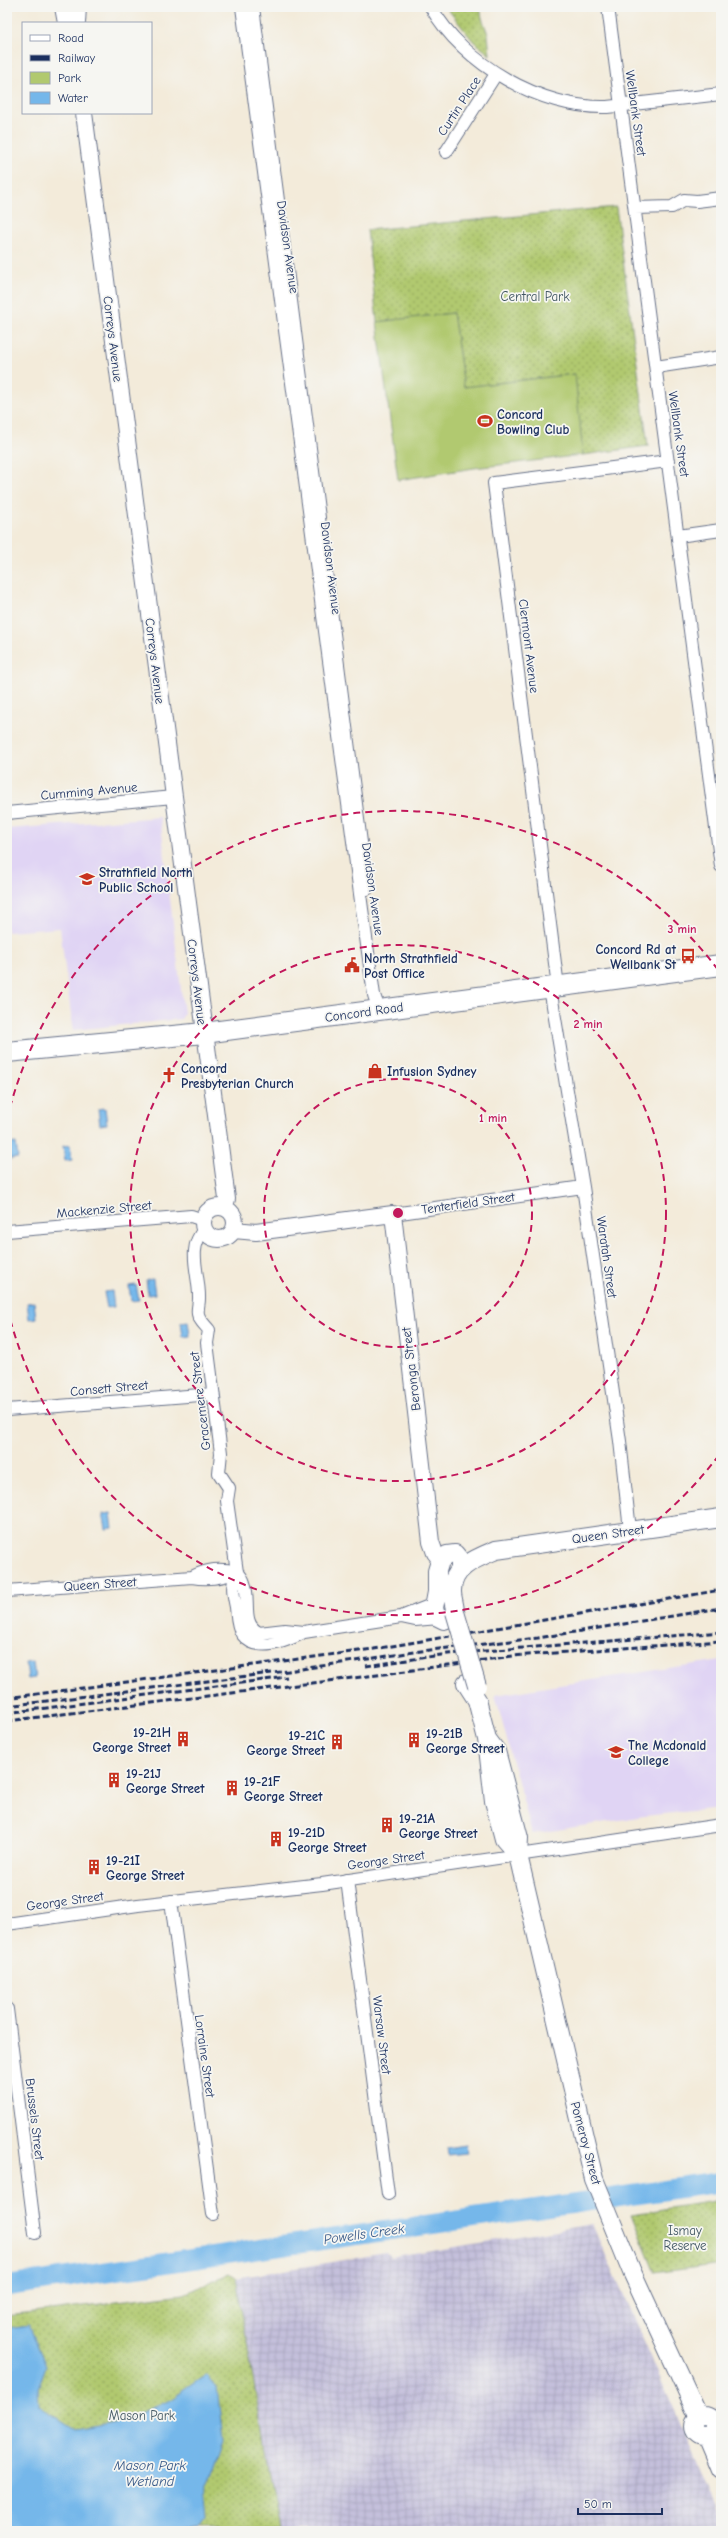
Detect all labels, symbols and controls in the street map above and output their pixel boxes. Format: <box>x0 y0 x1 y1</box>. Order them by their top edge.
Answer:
legend <box>22 22 152 114</box>
text: Road <box>58 31 84 45</box>
text: Railway <box>58 51 96 65</box>
street label: Wellbank Street <box>623 69 650 158</box>
text: Park <box>58 71 81 85</box>
street label: Curtin Place <box>434 73 484 138</box>
text: Water <box>58 91 88 105</box>
street label: Davidson Avenue <box>274 200 302 295</box>
park label: Central Park <box>500 289 570 304</box>
street label: Correys Avenue <box>100 295 126 383</box>
street label: Wellbank Street <box>666 390 693 479</box>
place label: Concord Bowling Club <box>497 407 569 437</box>
sports icon: Concord Bowling Club <box>476 412 494 430</box>
street label: Davidson Avenue <box>318 521 344 616</box>
street label: Clermont Avenue <box>516 598 542 695</box>
street label: Correys Avenue <box>142 617 168 705</box>
street label: Cumming Avenue <box>40 779 138 803</box>
street label: Davidson Avenue <box>359 842 387 937</box>
place label: Strathfield North Public School <box>99 865 193 895</box>
school or university icon: Strathfield North Public School <box>78 870 96 888</box>
text: 3 min <box>667 922 697 936</box>
street label: Correys Avenue <box>184 938 210 1026</box>
place label: Concord Rd at Wellbank St <box>595 942 677 972</box>
bus stop icon: Concord Rd at Wellbank St <box>679 947 697 965</box>
place label: North Strathfield Post Office <box>364 951 458 981</box>
public building icon: North Strathfield Post Office <box>343 956 361 974</box>
street label: Concord Road <box>324 999 404 1025</box>
text: 2 min <box>573 1017 603 1031</box>
place label: Concord Presbyterian Church <box>181 1061 294 1091</box>
shop icon: Infusion Sydney <box>366 1062 384 1080</box>
place label: Infusion Sydney <box>387 1064 476 1079</box>
church icon: Concord Presbyterian Church <box>160 1066 178 1084</box>
text: 1 min <box>479 1111 507 1125</box>
street label: Tenterfield Street <box>420 1189 517 1217</box>
street label: Mackenzie Street <box>56 1197 154 1221</box>
centre of rings <box>391 1206 405 1220</box>
street label: Waratah Street <box>594 1215 620 1300</box>
street label: Beronga Street <box>398 1325 424 1412</box>
street label: Gracemere Street <box>186 1350 213 1451</box>
street label: Consett Street <box>69 1377 150 1399</box>
street label: Queen Street <box>571 1521 646 1547</box>
street label: Queen Street <box>63 1574 138 1594</box>
place label: 19-21H George Street <box>92 1725 172 1755</box>
place label: 19-21B George Street <box>426 1726 505 1756</box>
place label: 19-21C George Street <box>246 1728 326 1758</box>
building icon: 19-21H George Street <box>174 1730 192 1748</box>
building icon: 19-21B George Street <box>405 1731 423 1749</box>
building icon: 19-21C George Street <box>328 1733 346 1751</box>
place label: The Mcdonald College <box>628 1738 706 1768</box>
school or university icon: The Mcdonald College <box>607 1743 625 1761</box>
place label: 19-21J George Street <box>126 1766 205 1796</box>
building icon: 19-21J George Street <box>105 1771 123 1789</box>
place label: 19-21F George Street <box>244 1774 323 1804</box>
building icon: 19-21F George Street <box>223 1779 241 1797</box>
place label: 19-21A George Street <box>399 1811 478 1841</box>
building icon: 19-21A George Street <box>378 1816 396 1834</box>
place label: 19-21D George Street <box>288 1825 367 1855</box>
building icon: 19-21D George Street <box>267 1830 285 1848</box>
street label: George Street <box>346 1847 427 1873</box>
place label: 19-21I George Street <box>106 1853 185 1883</box>
building icon: 19-21I George Street <box>85 1858 103 1876</box>
street label: George Street <box>25 1888 106 1914</box>
street label: Warsaw Street <box>370 1995 394 2076</box>
street label: Lorraine Street <box>192 2014 218 2100</box>
street label: Brussels Street <box>23 2077 48 2162</box>
street label: Pomeroy Street <box>568 2100 605 2187</box>
water label: Powells Creek <box>322 2220 406 2248</box>
park label: Ismay Reserve <box>664 2223 707 2253</box>
park label: Mason Park <box>109 2408 176 2423</box>
water label: Mason Park Wetland <box>113 2457 186 2490</box>
scale bar <box>578 2490 662 2516</box>
text: 50 m <box>584 2497 612 2511</box>

